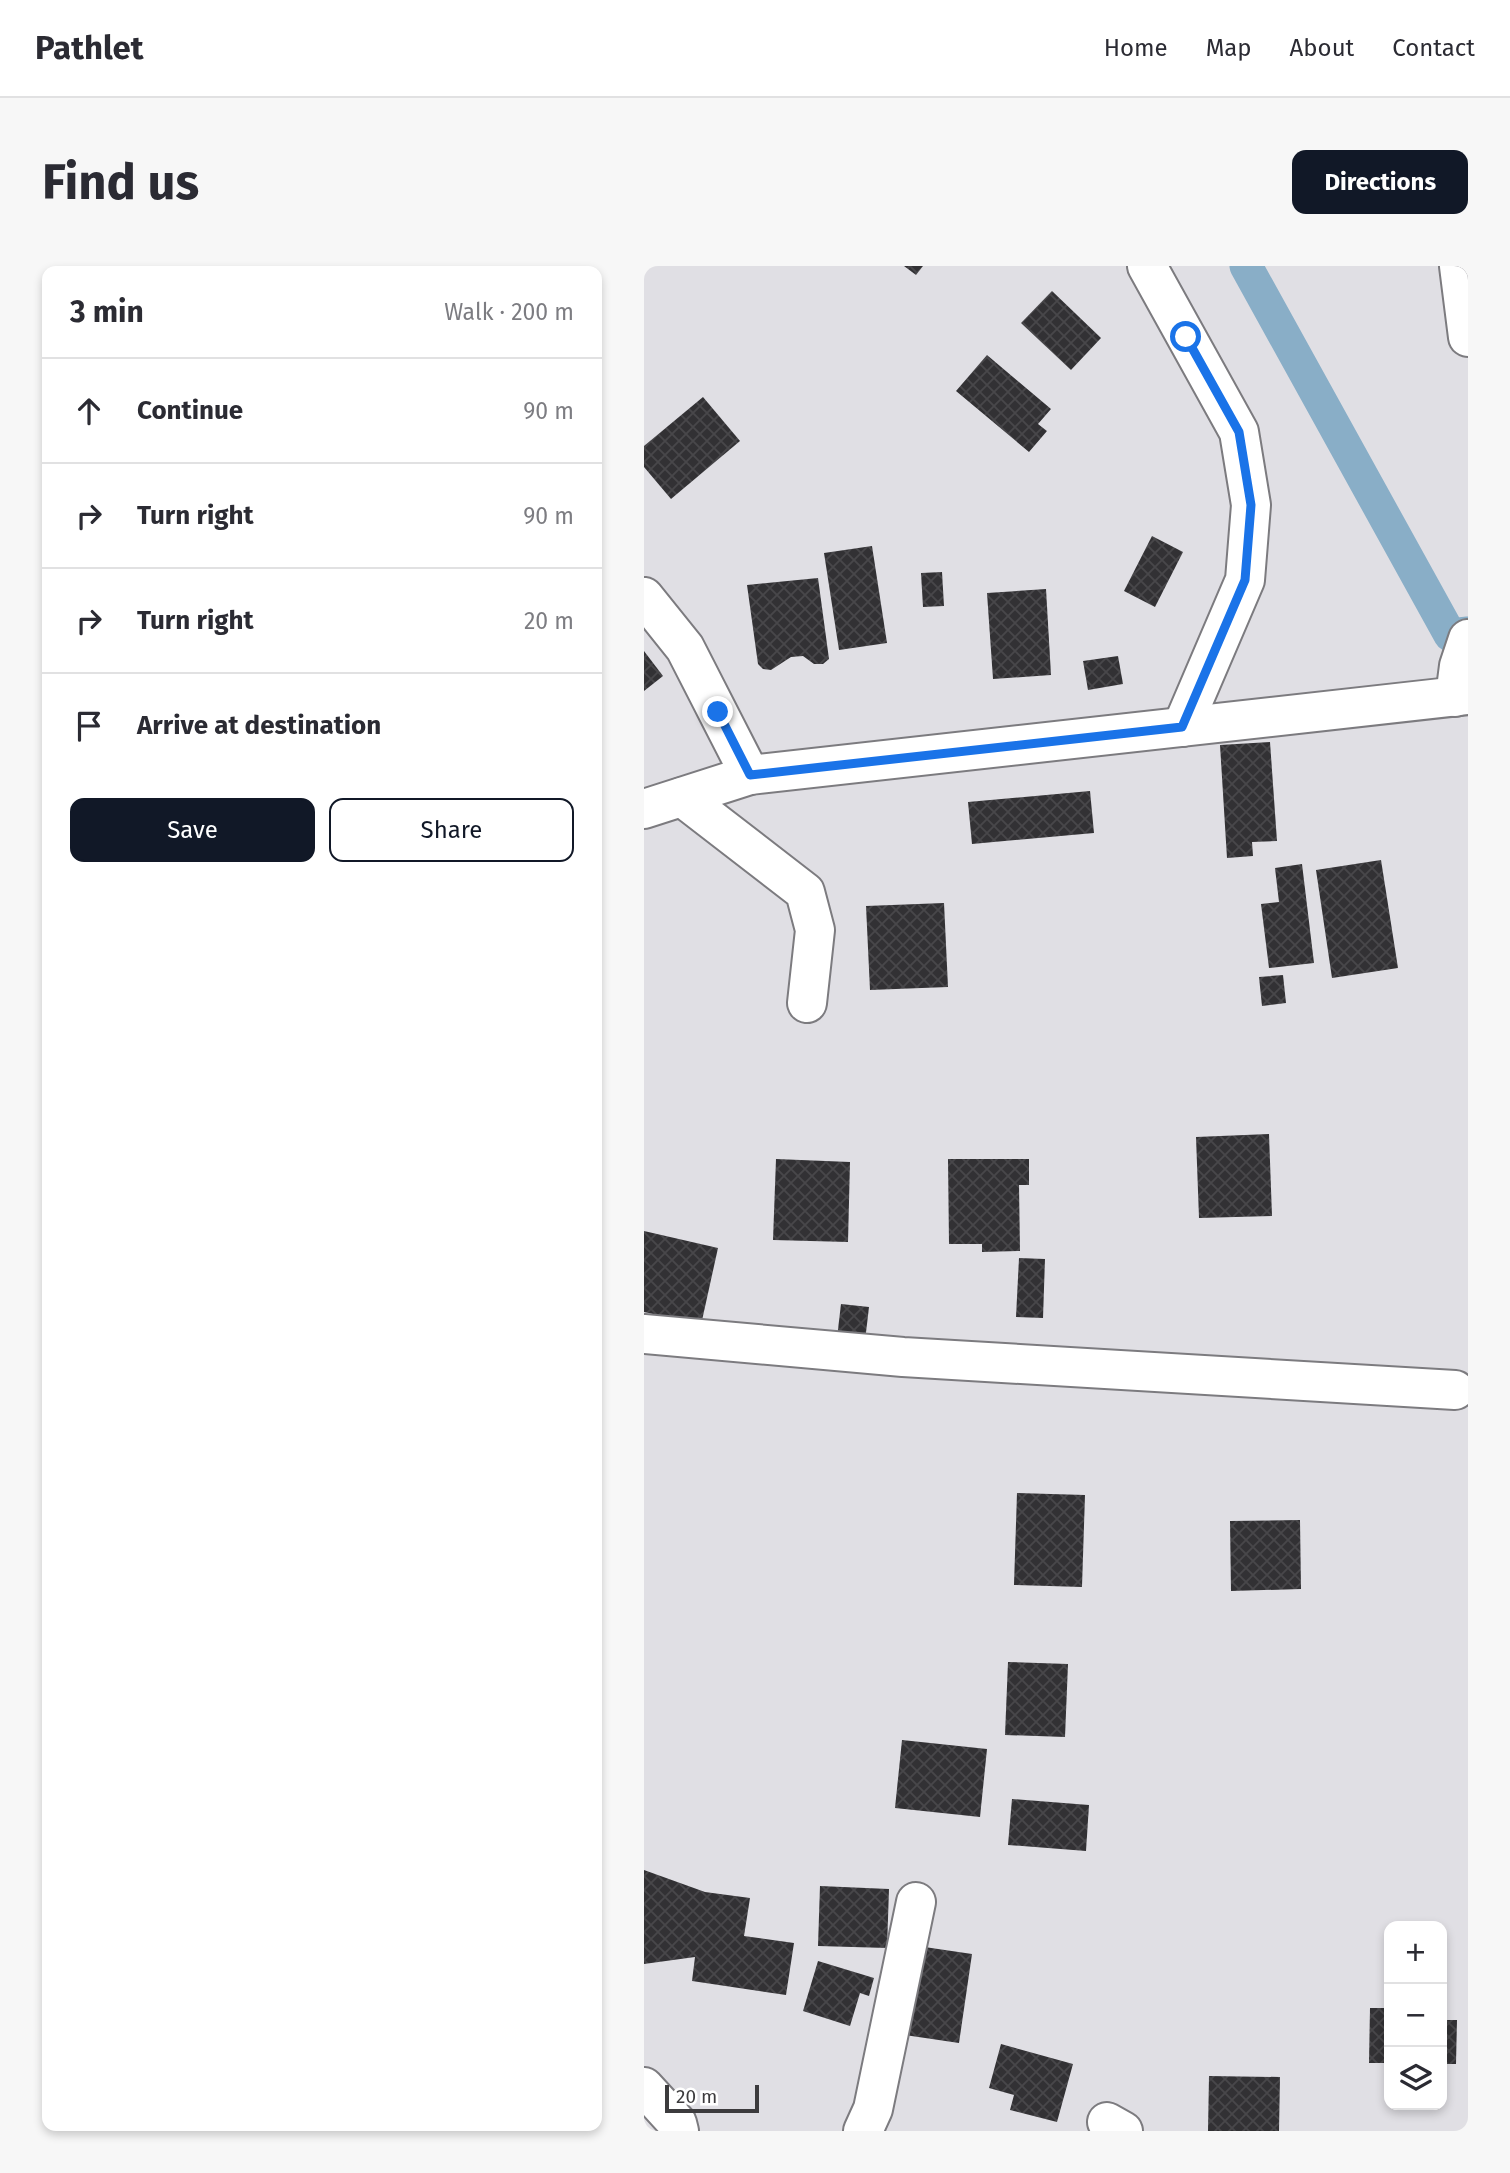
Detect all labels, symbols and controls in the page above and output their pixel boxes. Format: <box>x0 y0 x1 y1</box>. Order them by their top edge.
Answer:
text: Pathlet <box>35 28 144 68</box>
text: Home <box>1104 34 1168 62</box>
text: Map <box>1206 34 1252 62</box>
text: About <box>1290 34 1354 62</box>
text: Contact <box>1392 34 1475 62</box>
button: Directions <box>1292 150 1468 214</box>
text: Find us <box>42 153 199 212</box>
text: 3 min <box>70 294 144 330</box>
text: Walk · 200 m <box>444 298 574 326</box>
route start <box>1170 321 1201 352</box>
icon: ahead <box>70 392 108 430</box>
text: Continue <box>137 395 243 426</box>
text: 90 m <box>523 397 574 425</box>
icon: right <box>70 497 108 535</box>
text: Turn right <box>137 500 254 531</box>
text: 90 m <box>523 502 574 530</box>
icon: right <box>70 602 108 640</box>
text: Turn right <box>137 605 254 636</box>
text: 20 m <box>524 607 574 635</box>
route end <box>702 696 733 727</box>
icon: arrive <box>70 707 108 745</box>
text: Arrive at destination <box>137 710 381 741</box>
button: Save <box>70 798 315 862</box>
button: Share <box>329 798 574 862</box>
map controls <box>1384 1921 1447 2110</box>
button: + <box>1384 1921 1447 1984</box>
button: − <box>1384 1984 1447 2047</box>
button: layers <box>1384 2047 1447 2110</box>
scale bar <box>665 2082 760 2114</box>
text: 20 m <box>676 2085 717 2108</box>

